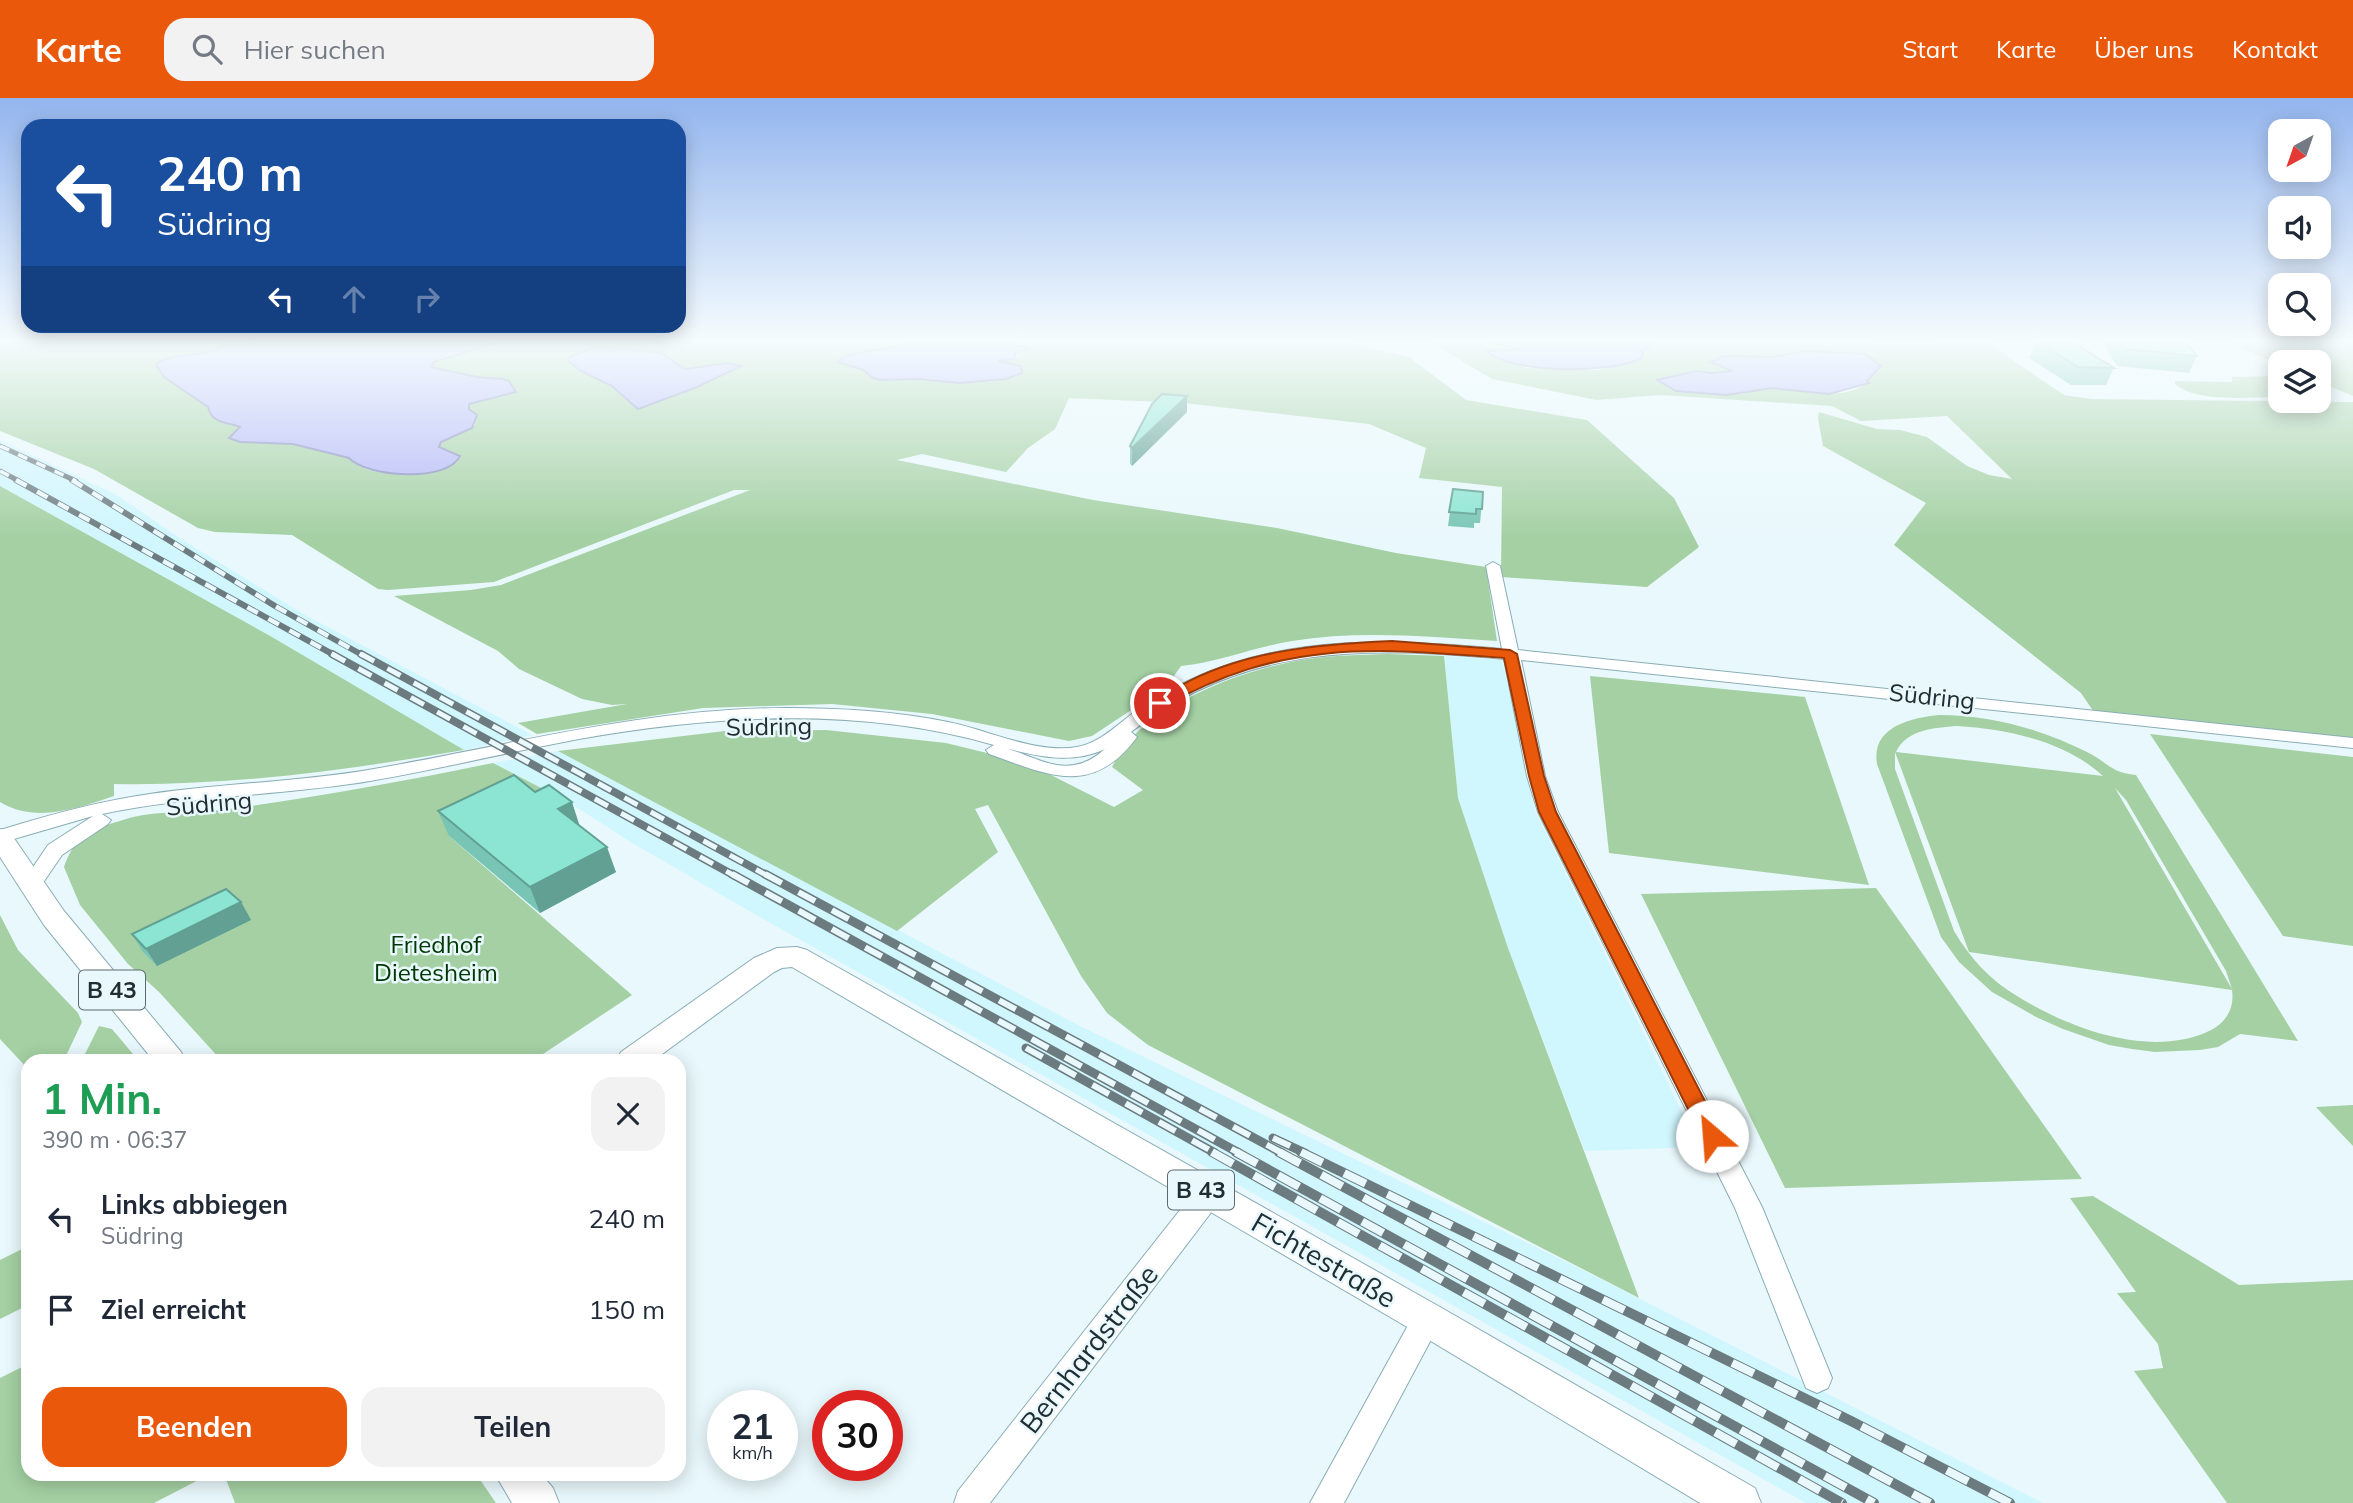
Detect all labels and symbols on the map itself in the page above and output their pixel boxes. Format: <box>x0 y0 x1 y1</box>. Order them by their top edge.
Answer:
north arrow <box>2268 119 2331 182</box>
pin <box>1130 673 1190 733</box>
street label: Südring <box>1888 677 1977 715</box>
street label: Südring <box>726 710 812 742</box>
street label: Südring <box>165 784 253 822</box>
park label: Friedhof Dietesheim <box>374 929 498 987</box>
road number: B 43 <box>79 970 145 1010</box>
position arrow <box>1675 1099 1749 1173</box>
road number: B 43 <box>1168 1170 1234 1210</box>
street label: Fichtestraße <box>1246 1204 1403 1315</box>
street label: Bernhardstraße <box>1012 1257 1165 1440</box>
speed limit sign: 30 <box>812 1390 903 1481</box>

